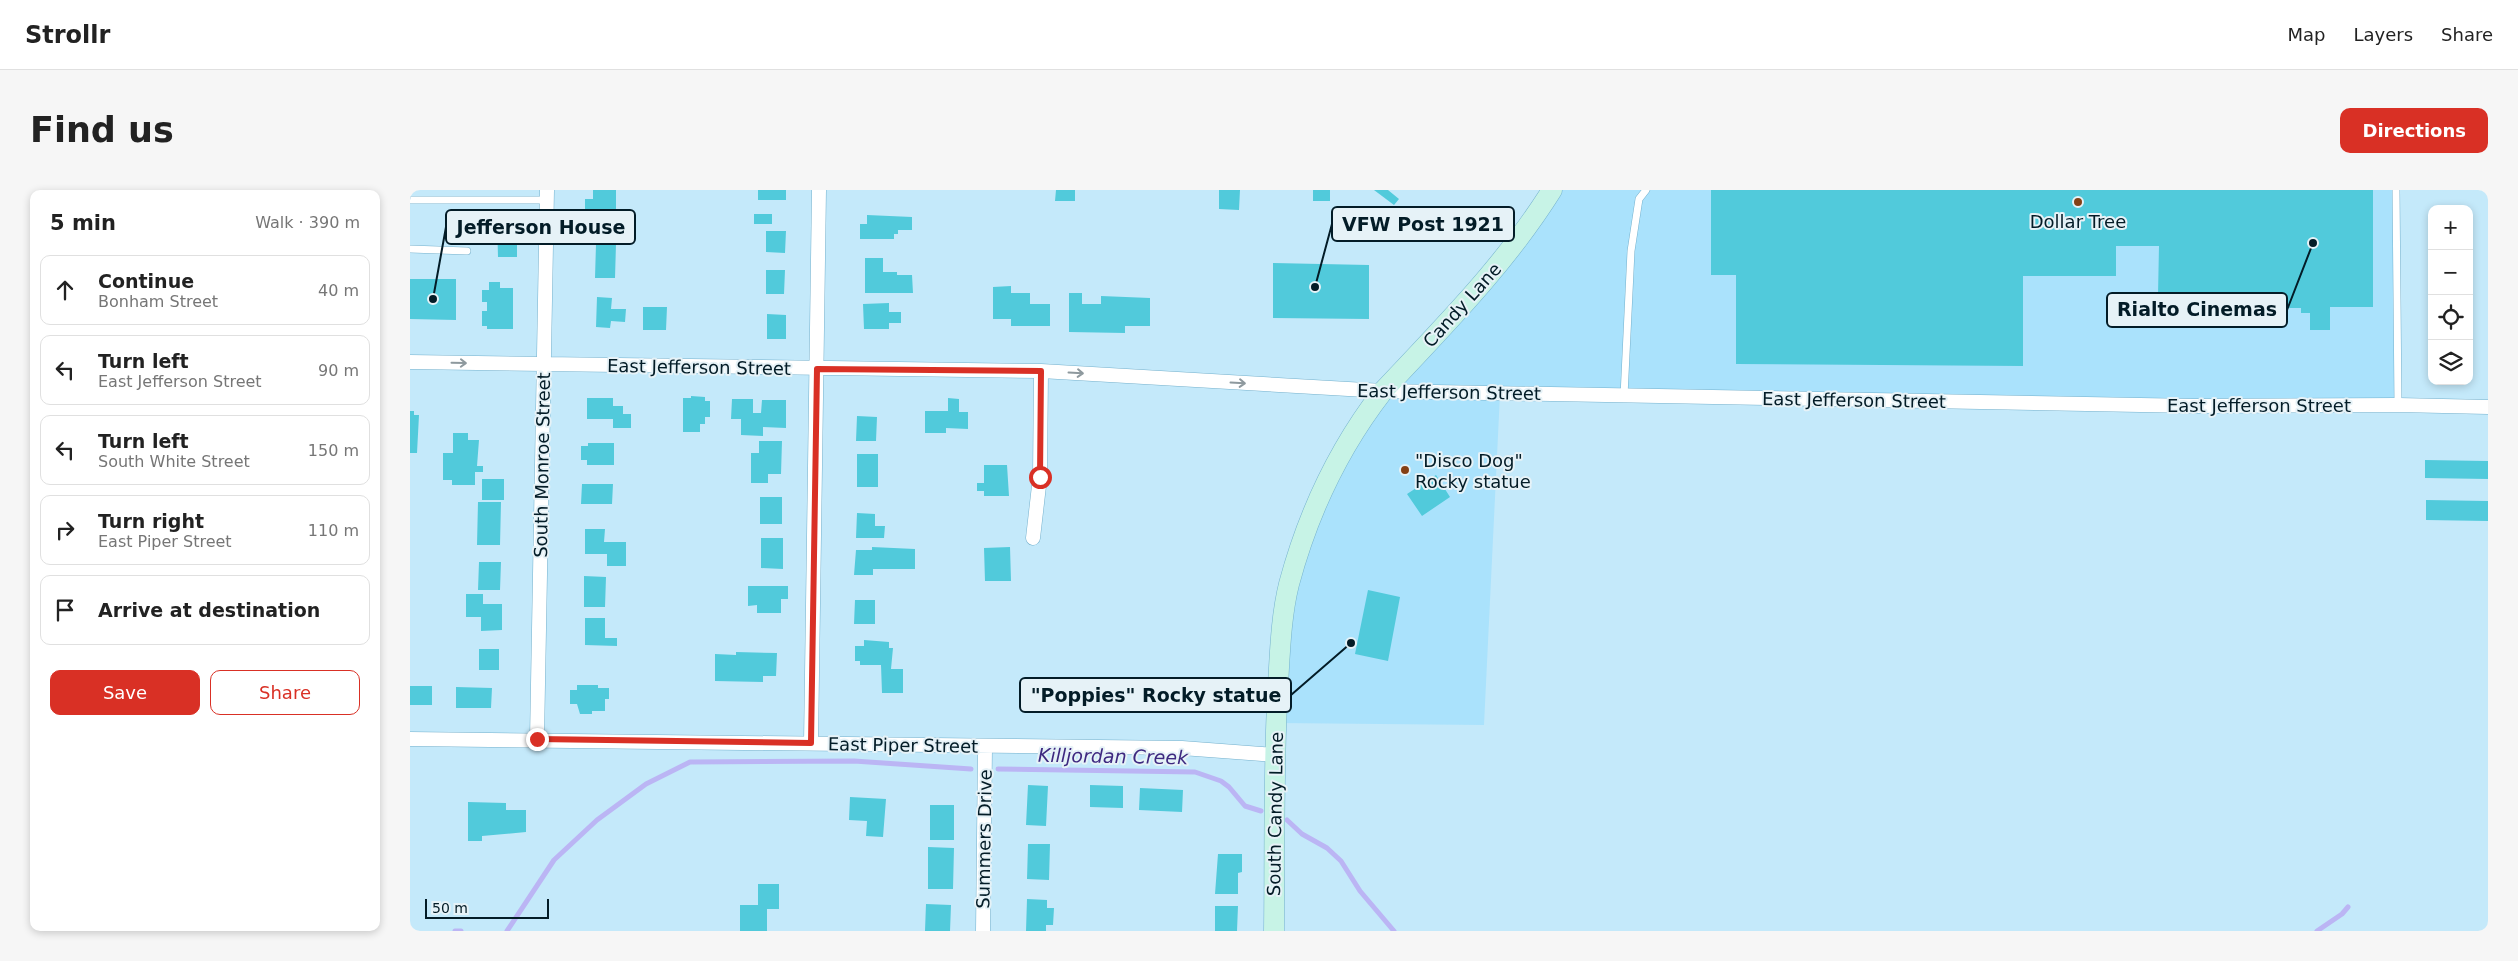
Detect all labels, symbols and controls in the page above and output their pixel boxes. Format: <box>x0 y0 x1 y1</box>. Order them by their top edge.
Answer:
text: Strollr <box>25 21 110 49</box>
text: Map <box>2287 24 2325 45</box>
text: Layers <box>2353 24 2413 45</box>
text: Share <box>2441 24 2493 45</box>
button: Directions <box>2340 108 2488 153</box>
text: Find us <box>30 110 174 150</box>
marker: Dollar Tree <box>2072 196 2084 208</box>
map controls <box>2428 205 2473 385</box>
button: + <box>2428 205 2473 250</box>
callout: VFW Post 1921 <box>1332 207 1514 241</box>
callout: Jefferson House <box>446 210 635 244</box>
text: 5 min <box>50 211 116 235</box>
place label: Dollar Tree <box>2030 211 2126 232</box>
text: Walk · 390 m <box>255 213 360 232</box>
text: VFW Post 1921 <box>1342 213 1504 235</box>
text: Jefferson House <box>455 216 625 238</box>
button: − <box>2428 250 2473 295</box>
street label: Candy Lane <box>1419 258 1505 352</box>
text: Continue <box>98 270 194 292</box>
icon: ahead <box>51 276 79 304</box>
text: 40 m <box>318 281 359 300</box>
text: Bonham Street <box>98 292 218 311</box>
callout: Rialto Cinemas <box>2107 293 2287 327</box>
button: locate <box>2428 295 2473 340</box>
text: Rialto Cinemas <box>2117 298 2277 320</box>
button: layers <box>2428 340 2473 385</box>
text: Turn left <box>98 350 189 372</box>
street label: East Jefferson Street <box>607 355 791 379</box>
icon: left <box>51 356 79 384</box>
one-way arrow <box>450 358 466 367</box>
text: 90 m <box>318 361 359 380</box>
one-way arrow <box>1068 369 1084 378</box>
text: East Jefferson Street <box>98 372 262 391</box>
street label: South Monroe Street <box>530 372 554 558</box>
one-way arrow <box>1230 378 1246 387</box>
street label: East Jefferson Street <box>1357 380 1541 404</box>
street label: East Jefferson Street <box>1762 388 1946 412</box>
street label: East Jefferson Street <box>2167 395 2351 416</box>
text: Turn left <box>98 430 189 452</box>
icon: left <box>51 436 79 464</box>
text: 150 m <box>308 441 359 460</box>
place label: "Disco Dog" Rocky statue <box>1415 450 1531 492</box>
text: South White Street <box>98 452 250 471</box>
marker: "Disco Dog" Rocky statue <box>1399 464 1411 476</box>
route start <box>1029 466 1052 489</box>
text: Turn right <box>98 510 204 532</box>
icon: right <box>51 516 79 544</box>
text: 110 m <box>308 521 359 540</box>
text: East Piper Street <box>98 532 232 551</box>
icon: arrive <box>51 596 79 624</box>
text: Arrive at destination <box>98 599 320 621</box>
button: Save <box>50 670 200 715</box>
button: Share <box>210 670 360 715</box>
callout: "Poppies" Rocky statue <box>1020 678 1291 712</box>
text: "Poppies" Rocky statue <box>1031 684 1281 706</box>
route end <box>526 728 549 751</box>
street label: South Candy Lane <box>1263 732 1287 896</box>
street label: East Piper Street <box>828 733 978 757</box>
water label: Killjordan Creek <box>1038 744 1189 768</box>
street label: Summers Drive <box>972 769 996 909</box>
scale bar <box>425 896 549 919</box>
text: 50 m <box>432 900 468 916</box>

